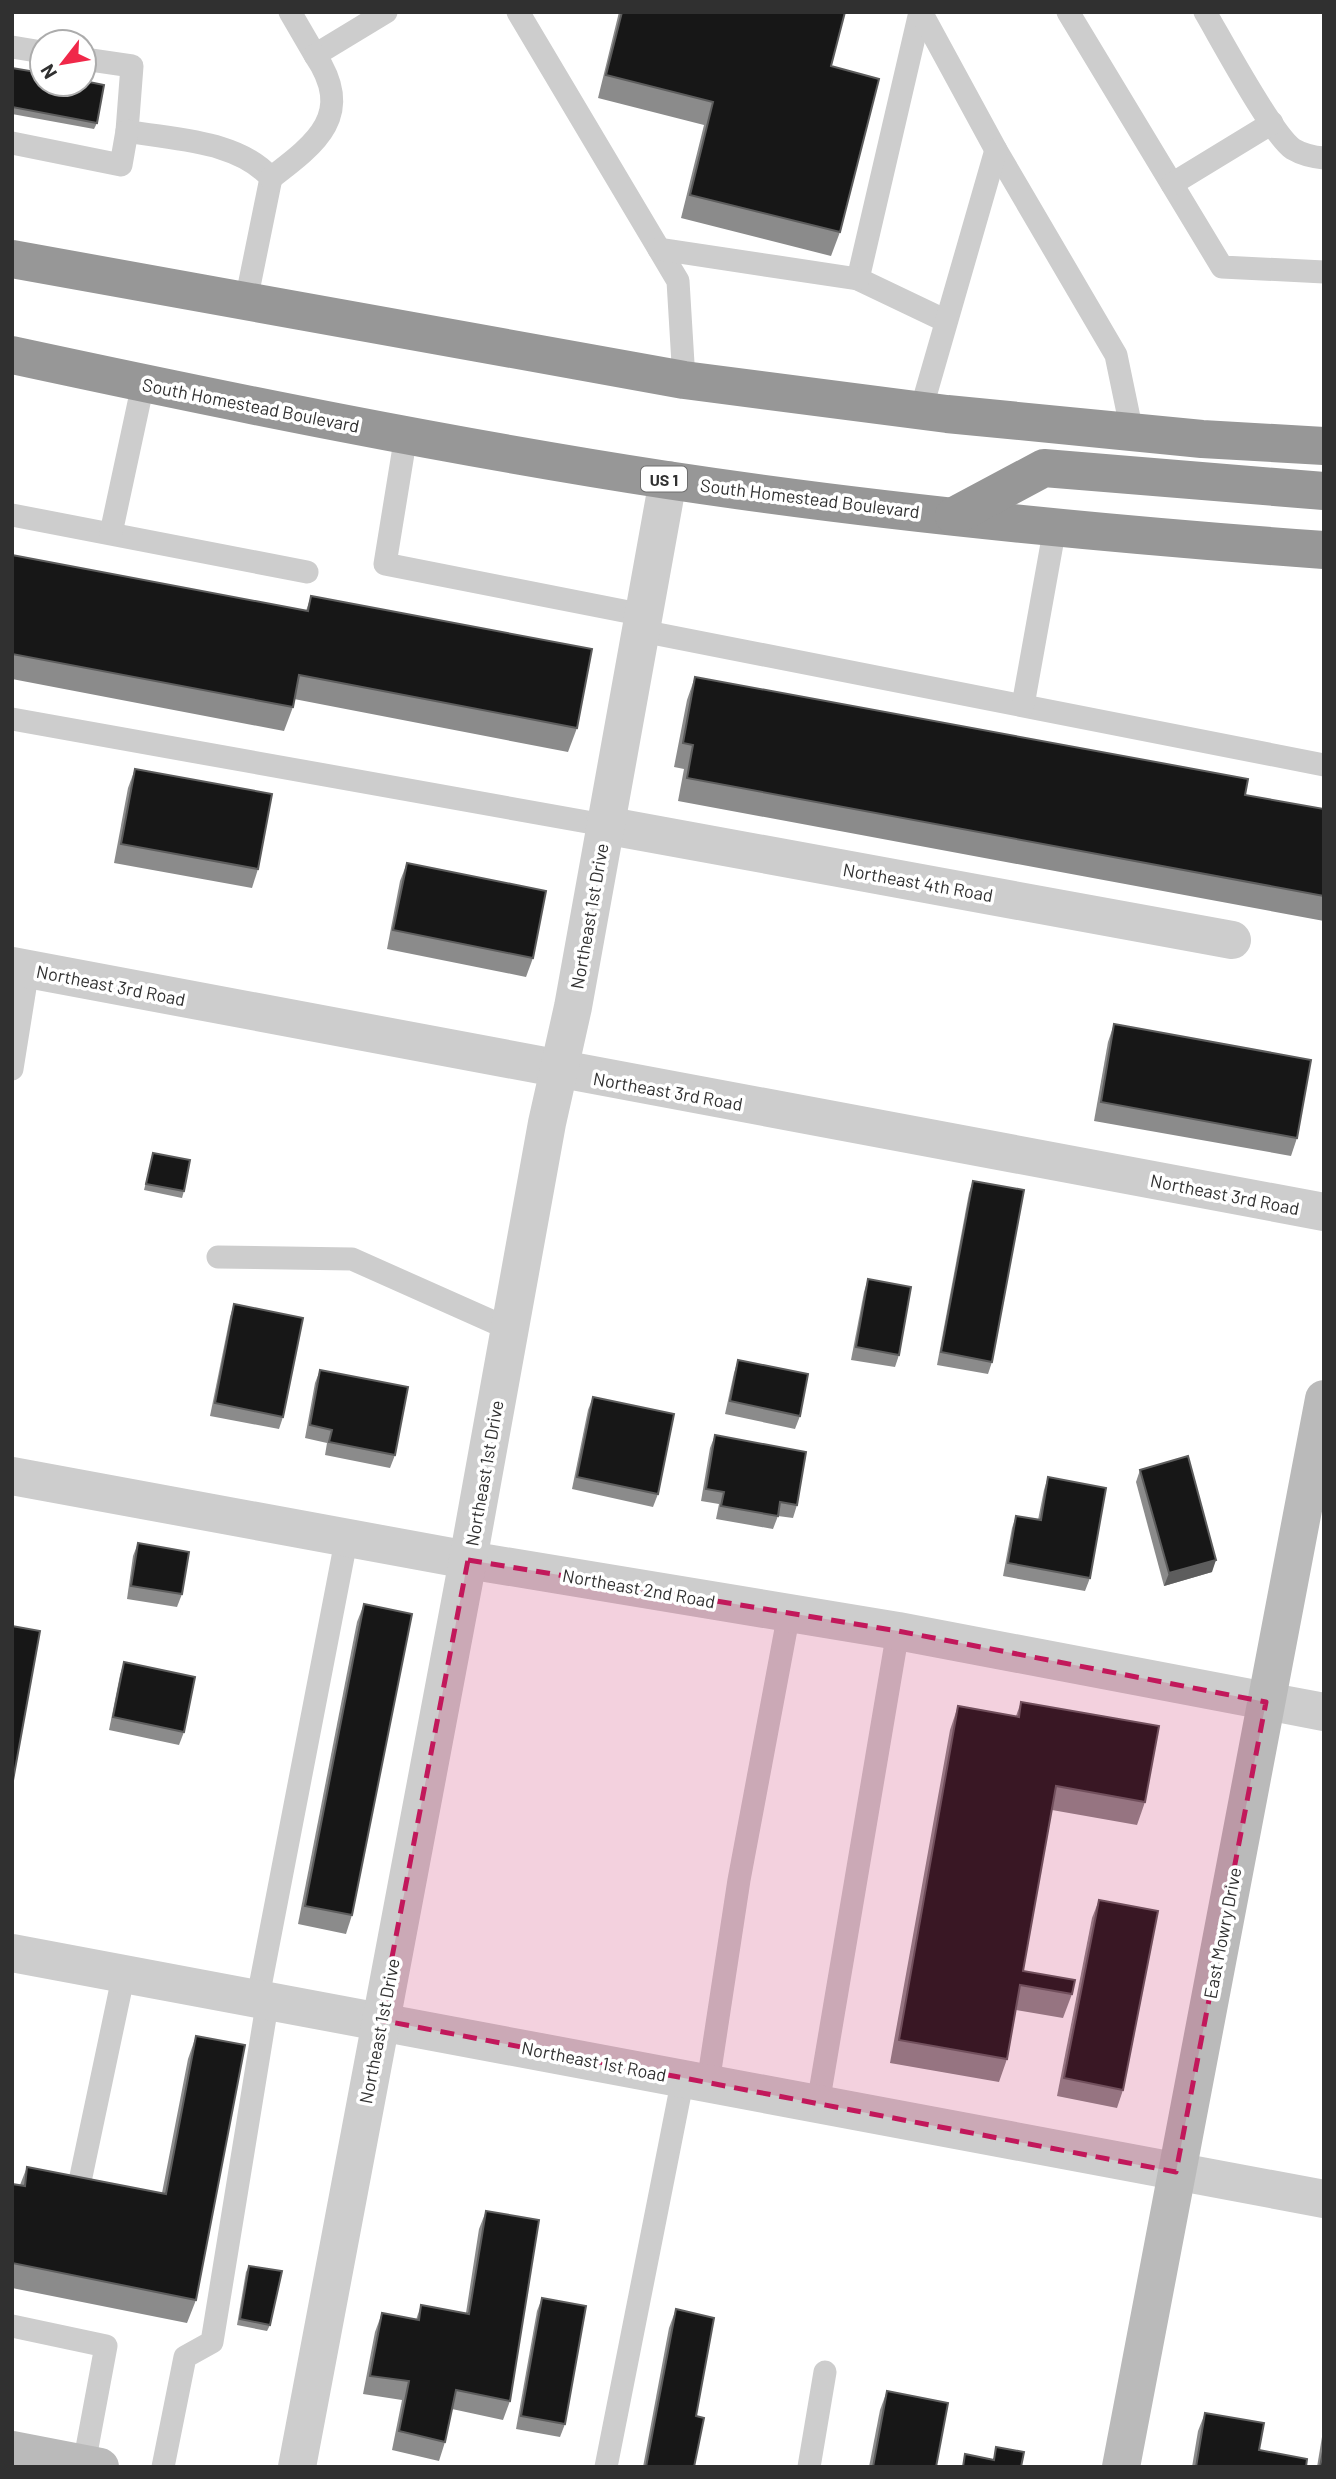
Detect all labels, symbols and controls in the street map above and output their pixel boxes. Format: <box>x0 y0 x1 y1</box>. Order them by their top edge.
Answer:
north arrow <box>28 28 98 98</box>
text: N <box>35 61 61 83</box>
street label: South Homestead Boulevard <box>141 373 361 437</box>
road number: US 1 <box>641 466 687 492</box>
street label: South Homestead Boulevard <box>699 474 921 522</box>
street label: Northeast 1st Drive <box>565 841 613 991</box>
street label: Northeast 4th Road <box>841 858 995 906</box>
street label: Northeast 3rd Road <box>35 960 187 1010</box>
street label: Northeast 3rd Road <box>592 1067 744 1115</box>
street label: Northeast 3rd Road <box>1149 1169 1301 1219</box>
street label: Northeast 1st Drive <box>460 1398 508 1548</box>
street label: Northeast 2nd Road <box>561 1564 717 1612</box>
street label: East Mowry Drive <box>1198 1866 1246 2000</box>
street label: Northeast 1st Drive <box>354 1956 404 2106</box>
street label: Northeast 1st Road <box>520 2036 668 2086</box>

